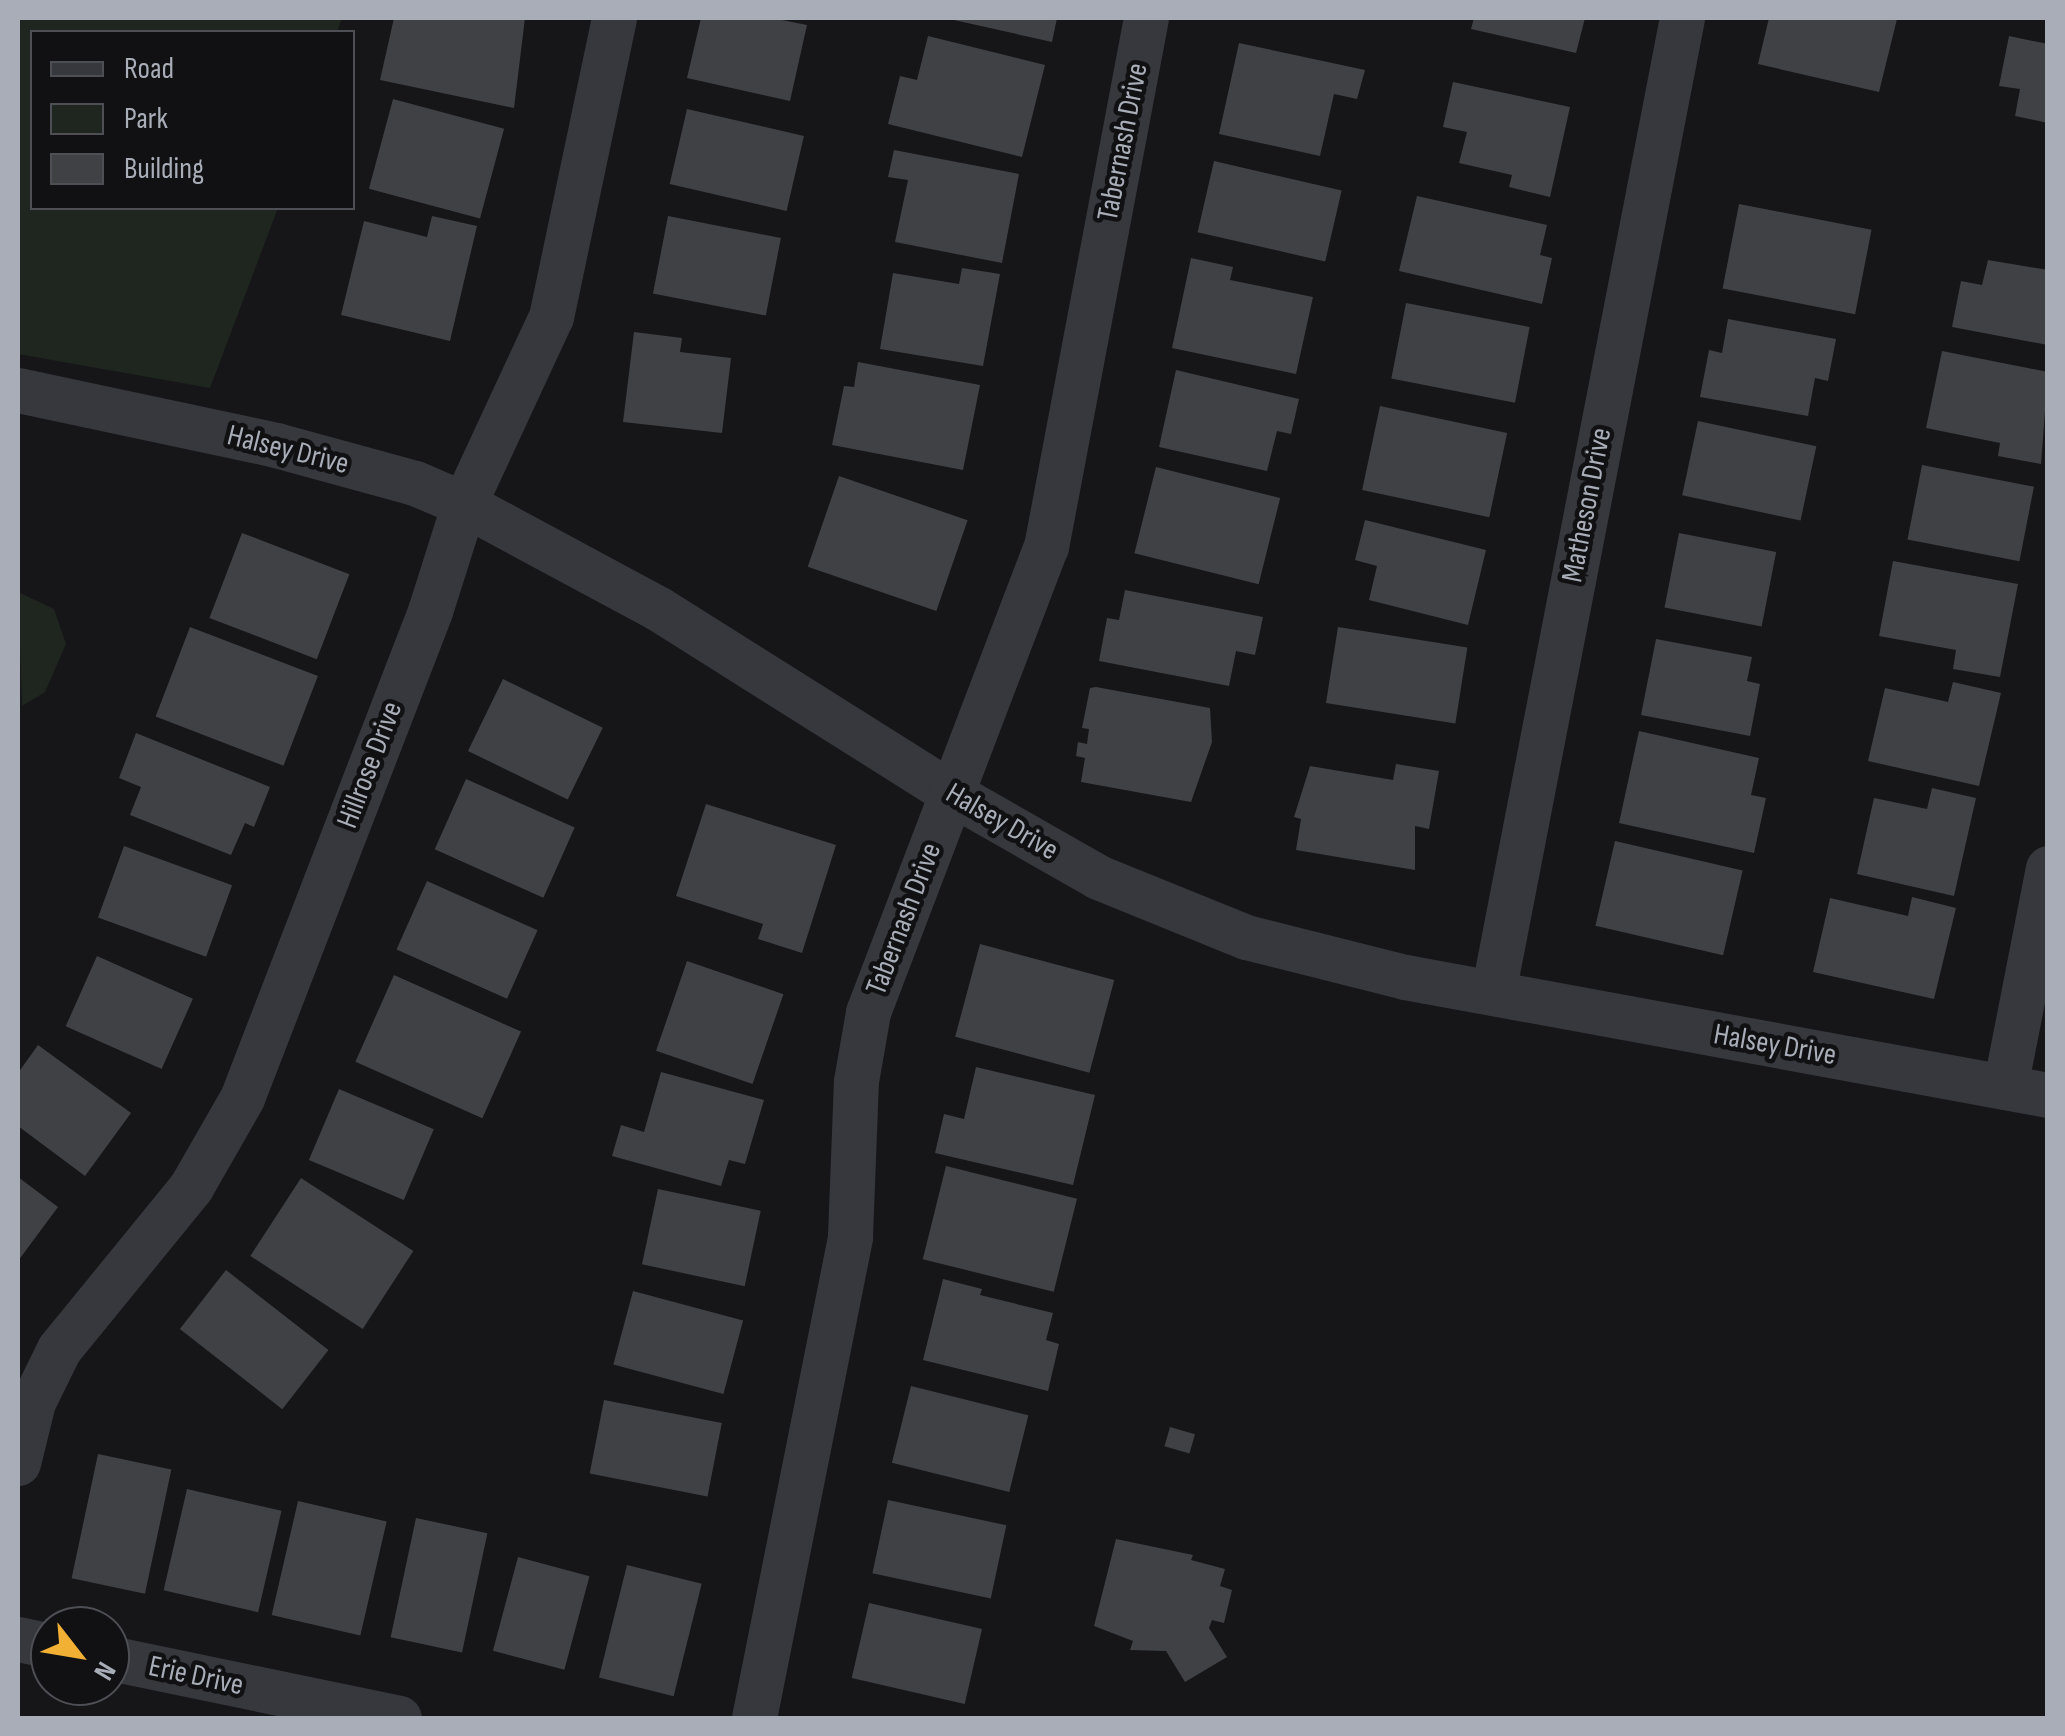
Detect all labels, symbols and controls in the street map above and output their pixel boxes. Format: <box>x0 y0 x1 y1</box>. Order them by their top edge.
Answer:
legend <box>30 30 355 210</box>
text: Road <box>124 51 174 87</box>
street label: Tabernash Drive <box>1090 60 1156 224</box>
text: Park <box>124 101 168 137</box>
text: Building <box>124 151 204 187</box>
street label: Halsey Drive <box>224 418 352 482</box>
street label: Matheson Drive <box>1554 425 1620 585</box>
street label: Hillrose Drive <box>329 697 411 833</box>
street label: Halsey Drive <box>939 775 1065 869</box>
street label: Tabernash Drive <box>859 838 949 1000</box>
street label: Halsey Drive <box>1711 1017 1839 1073</box>
north arrow <box>30 1606 130 1706</box>
street label: Erie Drive <box>145 1648 247 1704</box>
text: N <box>86 1656 122 1686</box>

